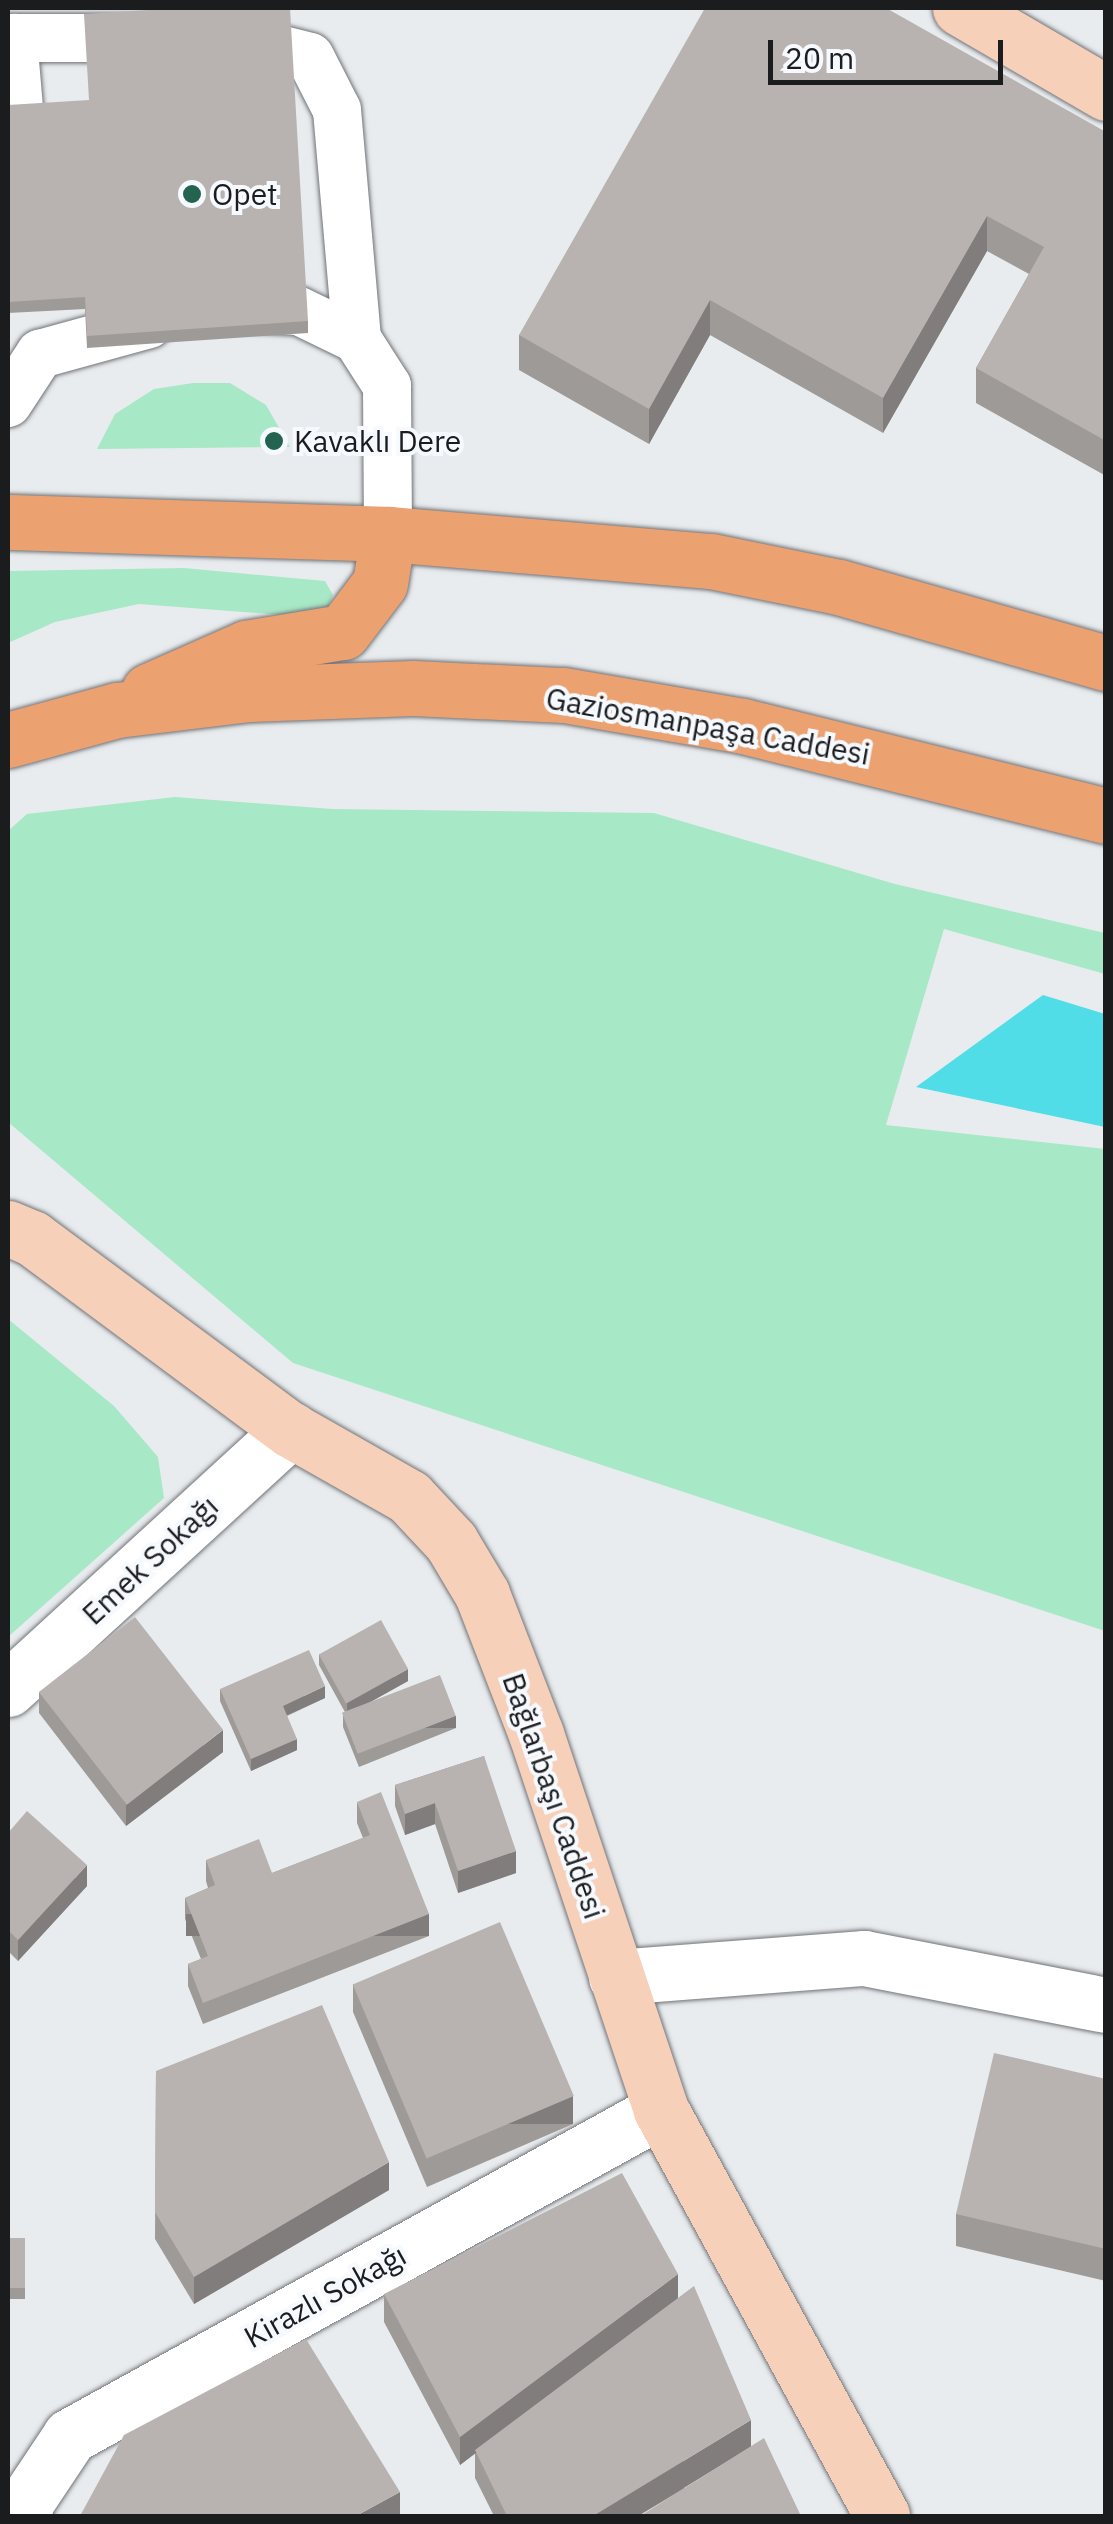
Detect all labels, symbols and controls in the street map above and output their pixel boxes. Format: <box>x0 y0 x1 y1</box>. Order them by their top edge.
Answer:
scale bar <box>773 20 1008 82</box>
text: 20 m <box>785 38 854 77</box>
place label: Opet <box>212 176 278 212</box>
marker: Opet <box>181 183 203 205</box>
place label: Kavaklı Dere <box>294 423 461 459</box>
marker: Kavaklı Dere <box>263 430 285 452</box>
street label: Gaziosmanpaşa Caddesi <box>543 680 873 772</box>
street label: Emek Sokağı <box>75 1488 225 1632</box>
street label: Bağlarbaşı Caddesi <box>495 1668 613 1924</box>
street label: Kirazlı Sokağı <box>238 2237 412 2355</box>

